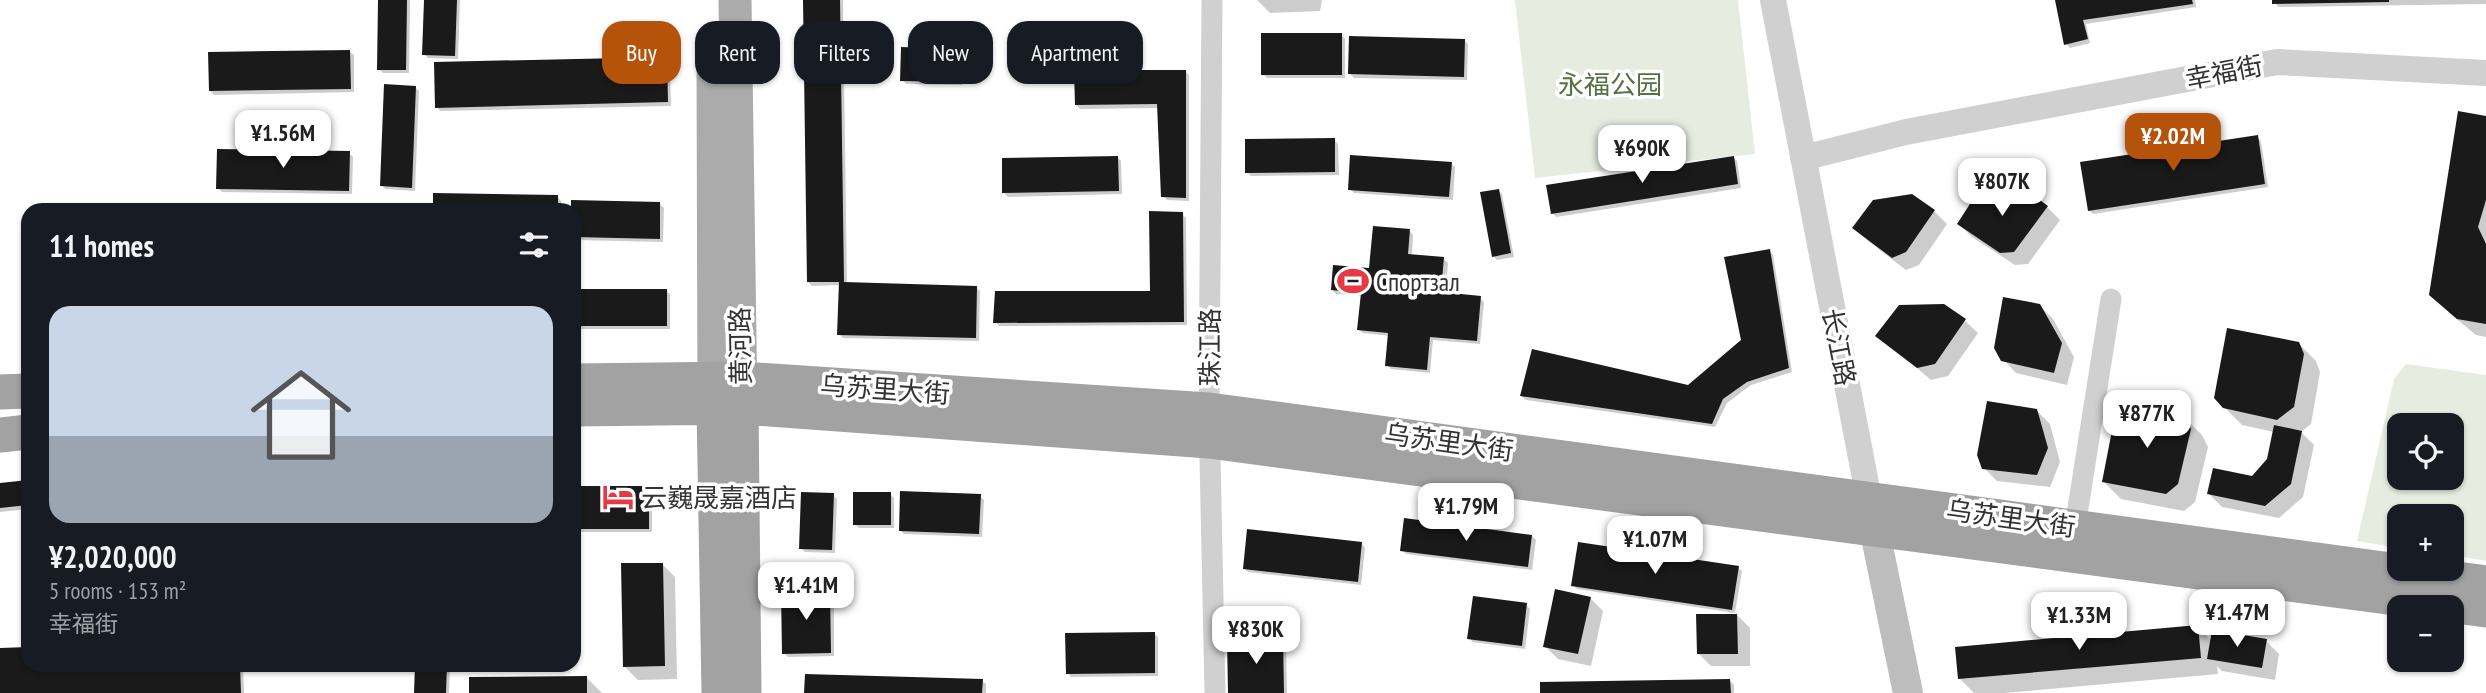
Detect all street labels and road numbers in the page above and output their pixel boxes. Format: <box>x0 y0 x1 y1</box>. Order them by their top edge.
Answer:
street label: 幸福街 <box>2183 48 2265 96</box>
street label: 长江路 <box>1815 306 1863 388</box>
street label: 黄河路 <box>723 307 757 385</box>
street label: 珠江路 <box>1193 308 1226 386</box>
street label: 乌苏里大街 <box>819 368 951 410</box>
street label: 乌苏里大街 <box>1382 417 1516 467</box>
street label: 乌苏里大街 <box>1944 493 2078 543</box>

